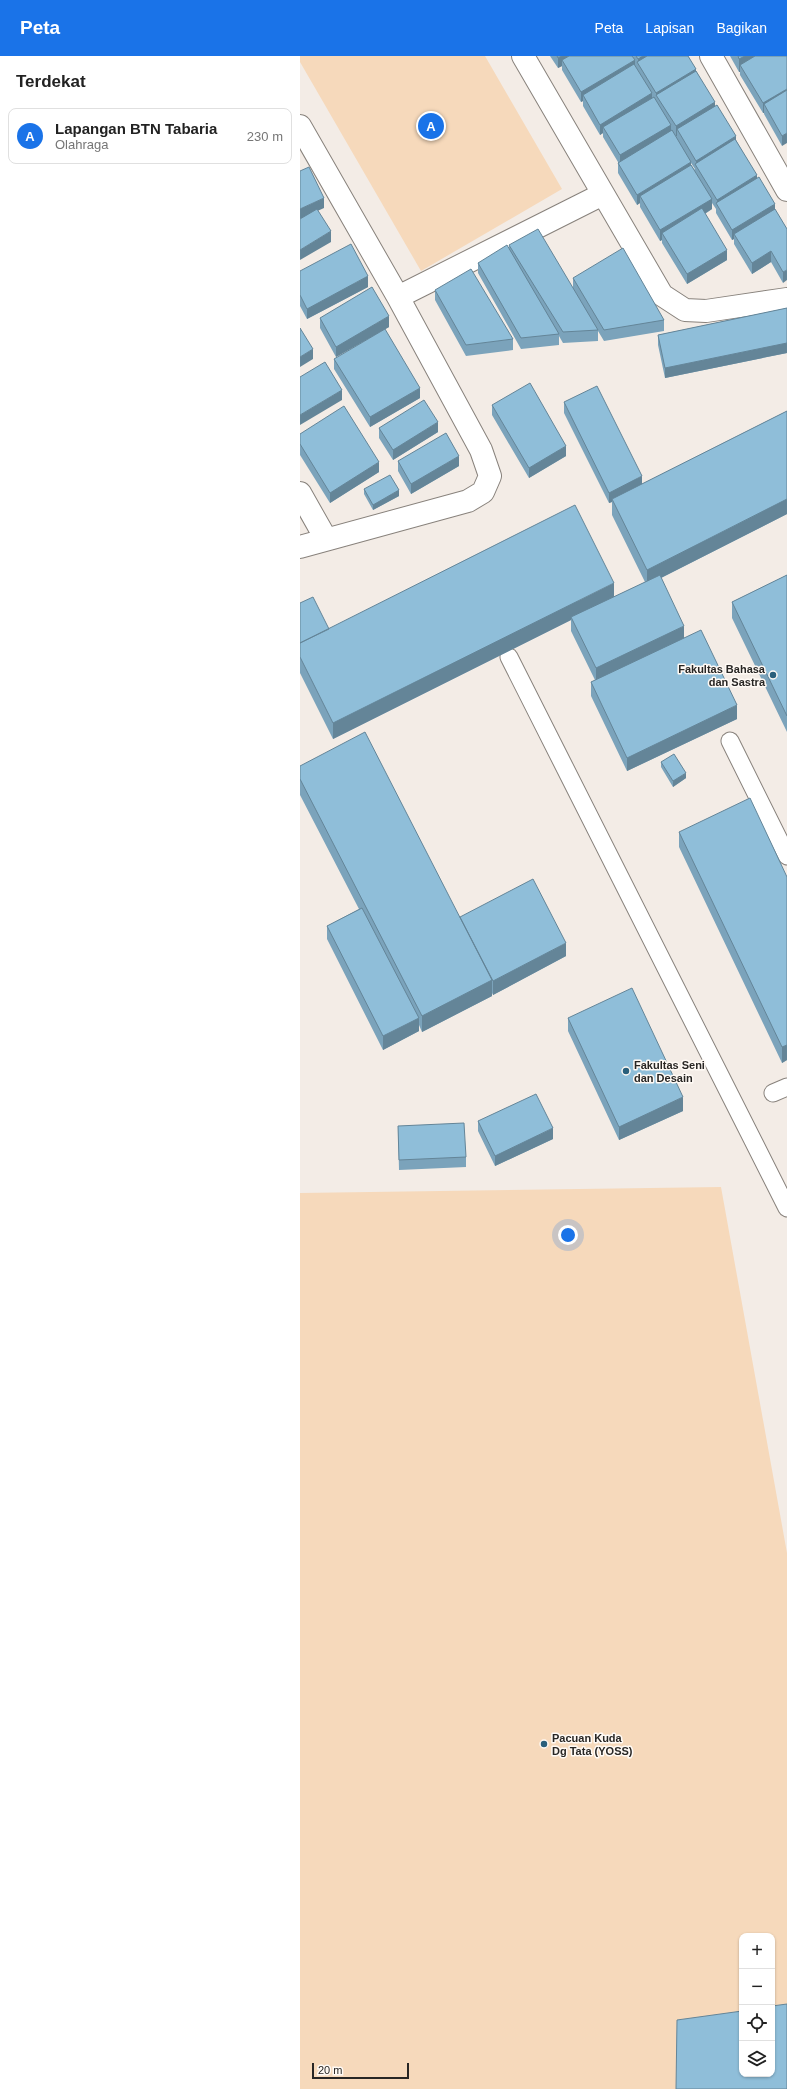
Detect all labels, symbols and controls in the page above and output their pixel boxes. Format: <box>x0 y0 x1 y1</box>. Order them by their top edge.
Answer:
text: Peta <box>20 17 60 38</box>
text: Peta <box>595 20 623 36</box>
text: Lapisan <box>645 20 694 36</box>
text: Bagikan <box>716 20 767 36</box>
text: Terdekat <box>16 72 86 91</box>
pin: A <box>418 111 444 141</box>
text: Lapangan BTN Tabaria <box>55 120 217 137</box>
text: A <box>25 129 35 144</box>
text: 230 m <box>247 129 283 144</box>
text: Olahraga <box>55 137 108 152</box>
place label: Fakultas Bahasa dan Sastra <box>678 663 766 688</box>
marker: Fakultas Bahasa dan Sastra <box>768 670 778 680</box>
place label: Fakultas Seni dan Desain <box>634 1059 705 1084</box>
marker: Fakultas Seni dan Desain <box>621 1066 631 1076</box>
your location <box>558 1225 578 1245</box>
place label: Pacuan Kuda Dg Tata (YOSS) <box>552 1732 633 1757</box>
marker: Pacuan Kuda Dg Tata (YOSS) <box>539 1739 549 1749</box>
map controls <box>739 1933 775 2077</box>
button: + <box>739 1933 775 1969</box>
button: − <box>739 1969 775 2005</box>
button: locate <box>739 2005 775 2041</box>
button: layers <box>739 2041 775 2077</box>
scale bar <box>312 2061 409 2080</box>
text: 20 m <box>318 2064 342 2076</box>

